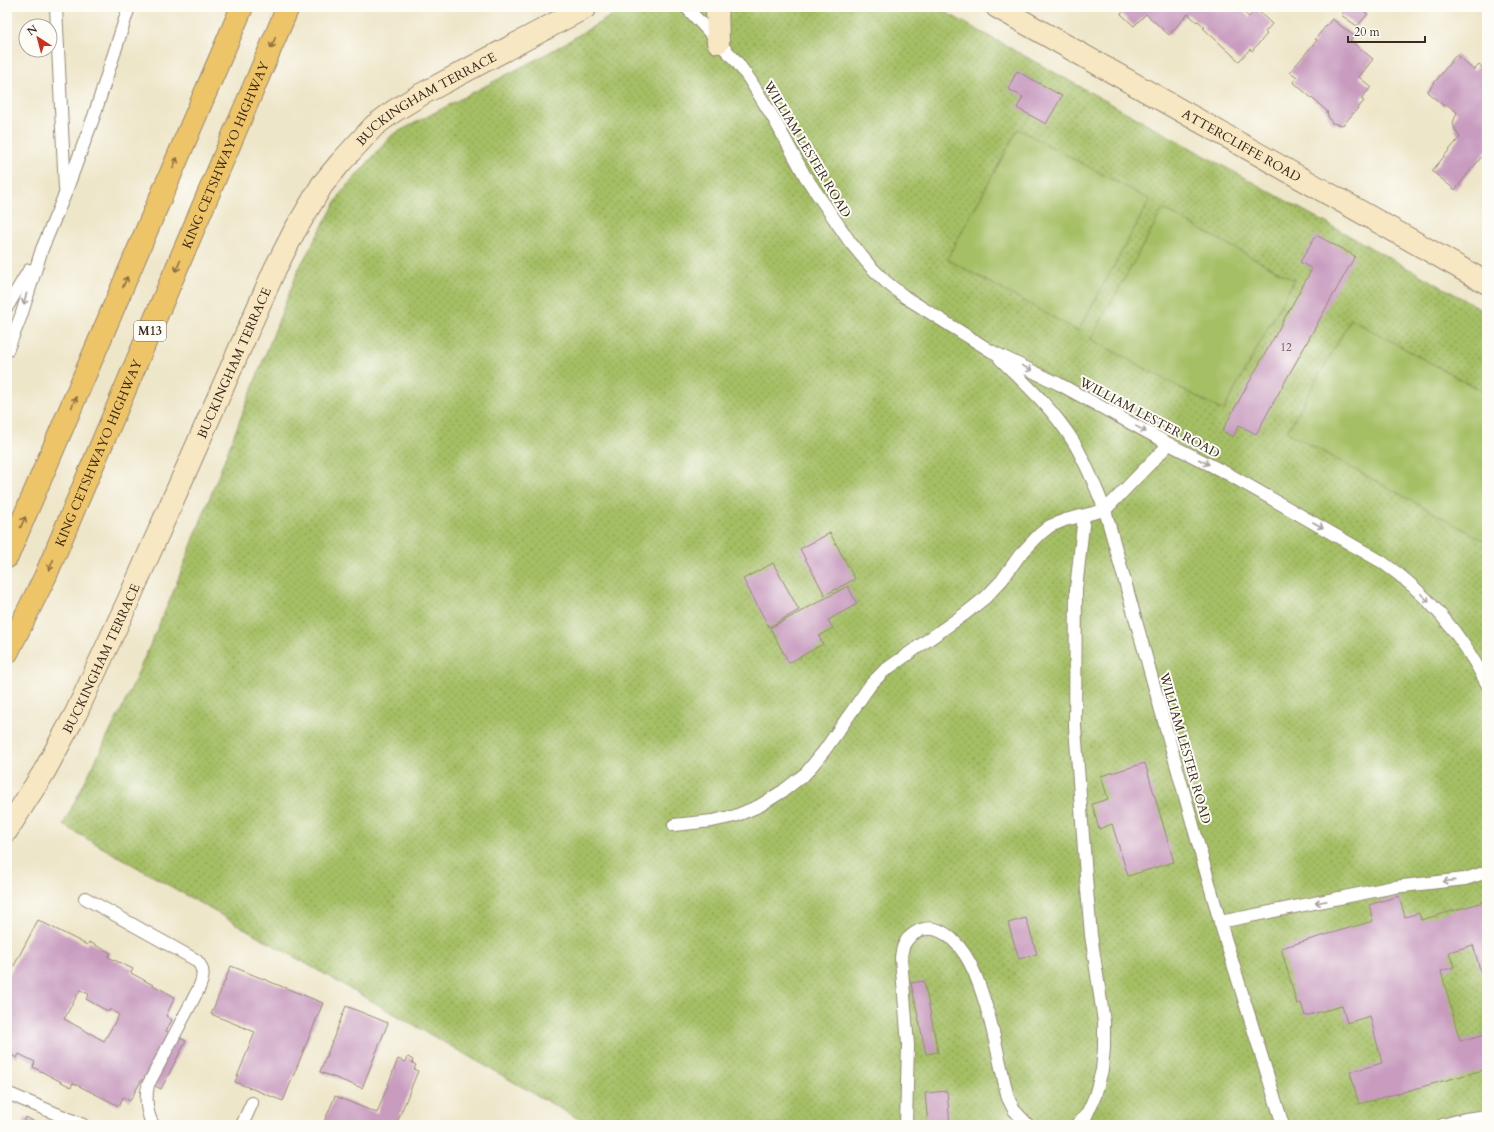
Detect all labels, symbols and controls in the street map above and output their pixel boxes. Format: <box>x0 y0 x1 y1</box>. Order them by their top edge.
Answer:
north arrow <box>18 18 58 58</box>
scale bar <box>1348 18 1425 44</box>
text: N <box>24 21 41 39</box>
text: 20 m <box>1354 24 1381 40</box>
one-way arrow <box>269 36 276 48</box>
street label: BUCKINGHAM TERRACE <box>352 48 500 150</box>
street label: KING CETSHWAYO HIGHWAY <box>178 59 274 251</box>
street label: WILLIAM LESTER ROAD <box>759 77 855 221</box>
street label: ATTERCLIFFE ROAD <box>1179 105 1304 187</box>
one-way arrow <box>172 157 180 169</box>
one-way arrow <box>174 259 181 271</box>
one-way arrow <box>121 277 129 289</box>
street label: BUCKINGHAM TERRACE <box>193 285 276 442</box>
one-way arrow <box>21 292 29 305</box>
road number: M13 <box>134 321 166 341</box>
house number: 12 <box>1280 340 1292 355</box>
street label: KING CETSHWAYO HIGHWAY <box>51 357 147 550</box>
one-way arrow <box>1020 365 1032 372</box>
street label: WILLIAM LESTER ROAD <box>1075 373 1223 463</box>
one-way arrow <box>70 396 78 408</box>
one-way arrow <box>1135 426 1147 433</box>
one-way arrow <box>1198 459 1210 466</box>
one-way arrow <box>19 516 27 528</box>
one-way arrow <box>1311 522 1323 530</box>
one-way arrow <box>46 559 54 571</box>
street label: BUCKINGHAM TERRACE <box>59 581 145 737</box>
one-way arrow <box>1420 593 1430 603</box>
street label: WILLIAM LESTER ROAD <box>1155 670 1215 826</box>
one-way arrow <box>1443 877 1456 884</box>
one-way arrow <box>1315 898 1328 906</box>

